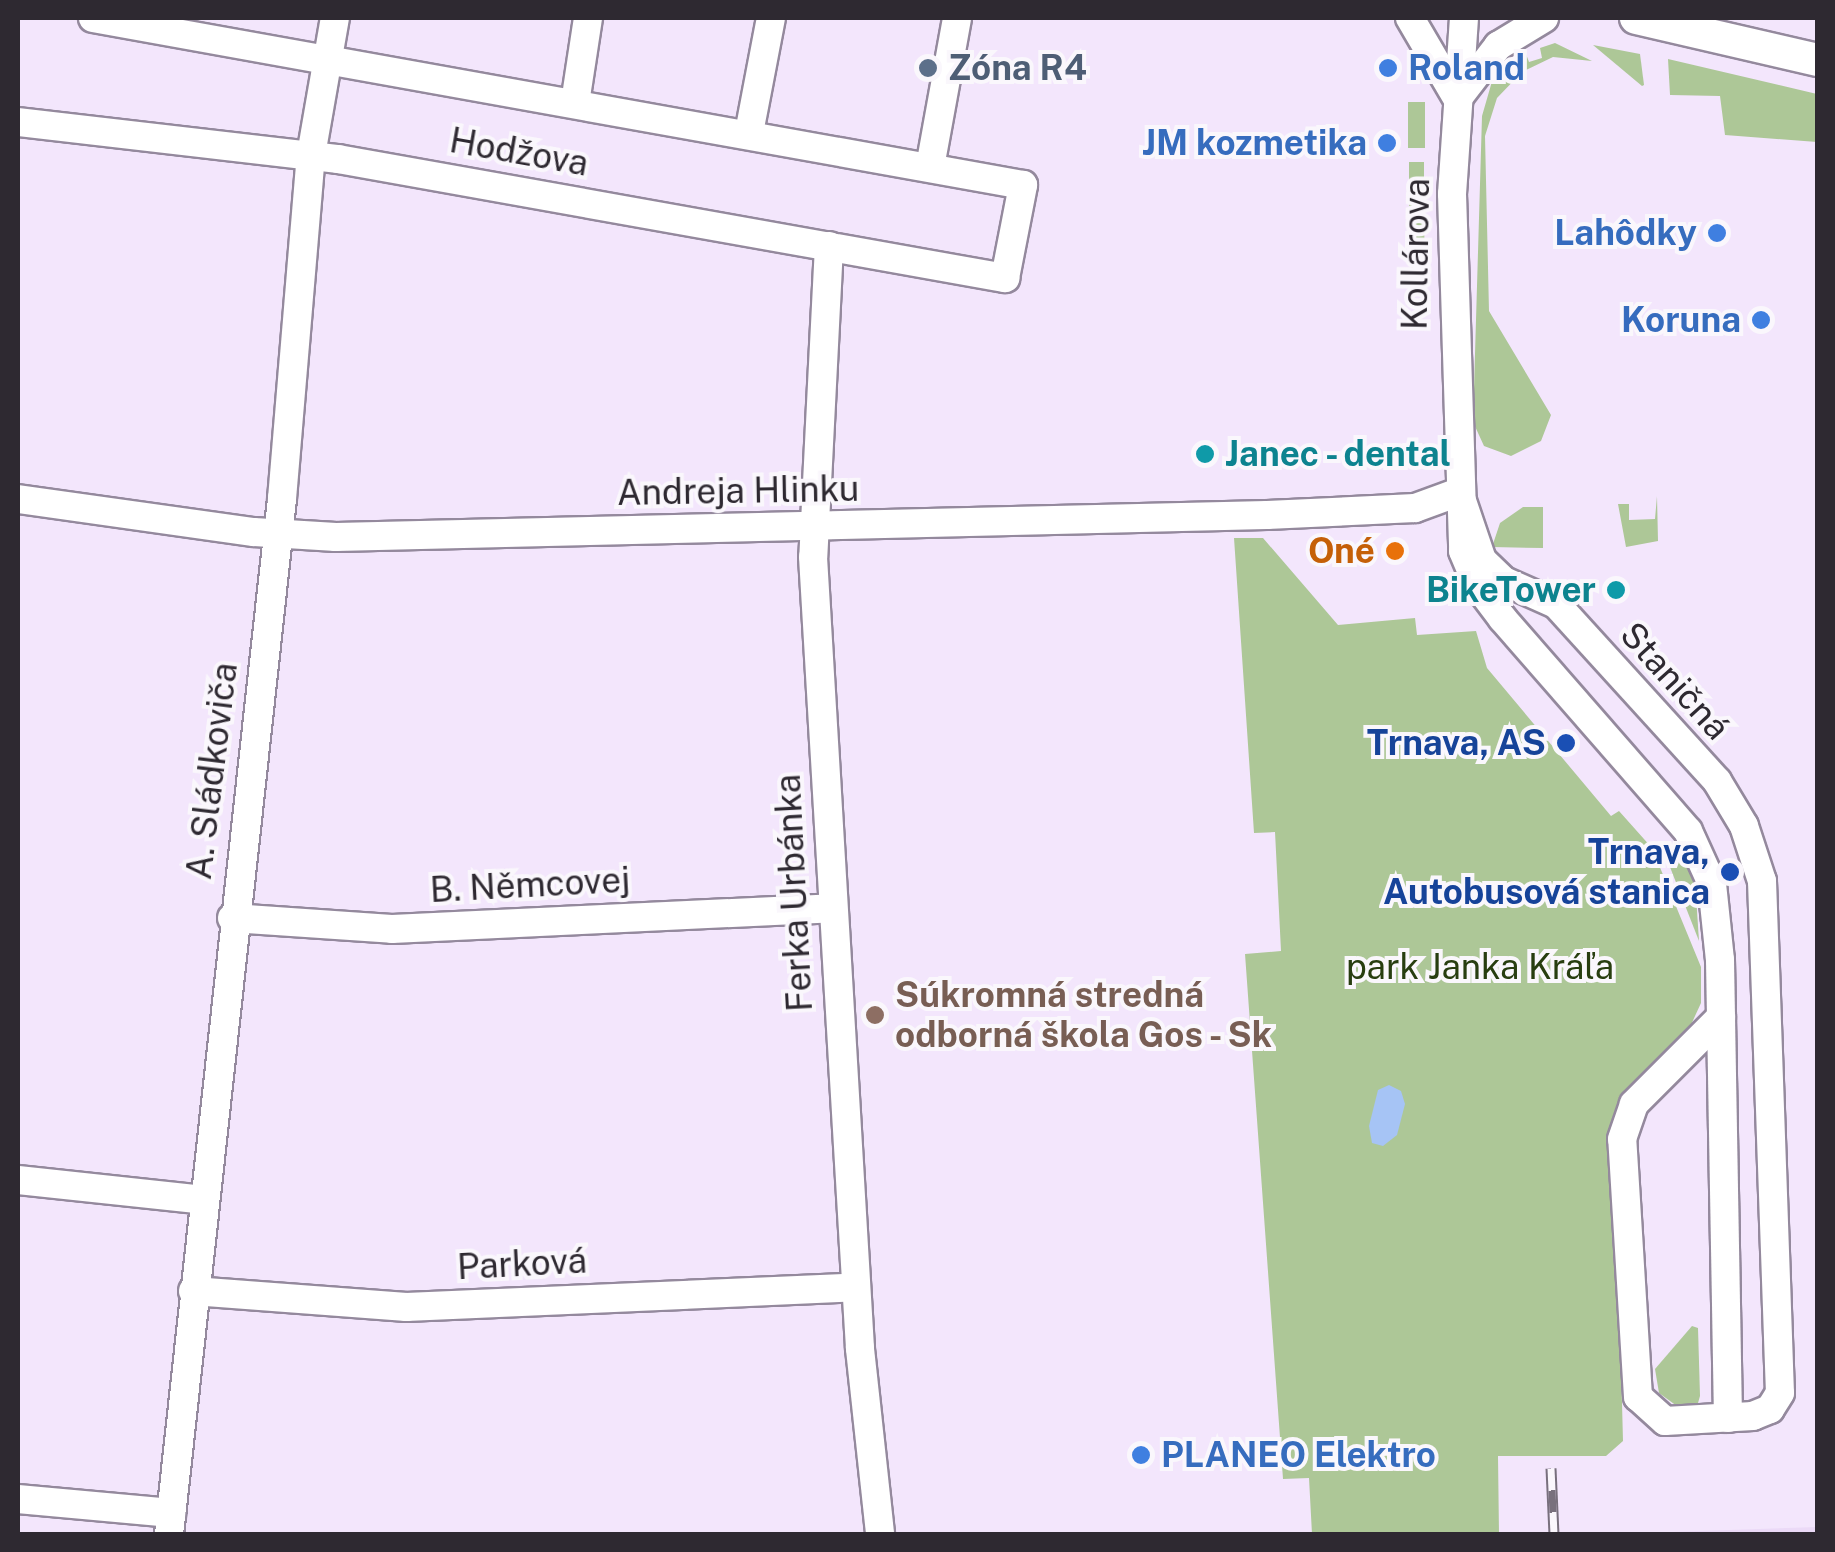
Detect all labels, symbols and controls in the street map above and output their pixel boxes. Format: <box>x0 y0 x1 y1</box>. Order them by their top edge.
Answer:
place label: Zóna R4 <box>948 47 1087 89</box>
place label: Roland <box>1408 47 1525 89</box>
marker: Zóna R4 <box>917 57 939 79</box>
marker: Roland <box>1377 57 1399 79</box>
street label: Hodžova <box>446 119 592 185</box>
place label: JM kozmetika <box>1142 122 1367 164</box>
marker: JM kozmetika <box>1376 132 1398 154</box>
street label: Kollárova <box>1394 178 1438 330</box>
place label: Lahôdky <box>1554 212 1697 254</box>
marker: Lahôdky <box>1706 222 1728 244</box>
place label: Koruna <box>1621 299 1741 341</box>
marker: Koruna <box>1750 309 1772 331</box>
place label: Janec - dental <box>1225 433 1456 475</box>
marker: Janec - dental <box>1194 443 1216 465</box>
street label: Andreja Hlinku <box>616 468 860 514</box>
place label: Oné <box>1308 530 1375 572</box>
marker: Oné <box>1384 540 1406 562</box>
place label: BikeTower <box>1426 569 1596 611</box>
marker: BikeTower <box>1605 579 1627 601</box>
street label: Staničná <box>1612 614 1738 748</box>
street label: A. Sládkoviča <box>178 660 246 882</box>
place label: Trnava, AS <box>1367 722 1546 764</box>
marker: Trnava, AS <box>1555 732 1577 754</box>
street label: Ferka Urbánka <box>767 773 821 1013</box>
place label: Trnava, Autobusová stanica <box>1383 831 1710 913</box>
street label: B. Němcovej <box>429 859 631 911</box>
marker: Trnava, Autobusová stanica <box>1719 861 1741 883</box>
park label: park Janka Kráľa <box>1346 946 1614 988</box>
place label: Súkromná stredná odborná škola Gos - Sk <box>895 974 1277 1056</box>
marker: Súkromná stredná odborná škola Gos - Sk <box>864 1004 886 1026</box>
street label: Parková <box>456 1240 588 1288</box>
place label: PLANEO Elektro <box>1161 1434 1436 1476</box>
marker: PLANEO Elektro <box>1130 1444 1152 1466</box>

